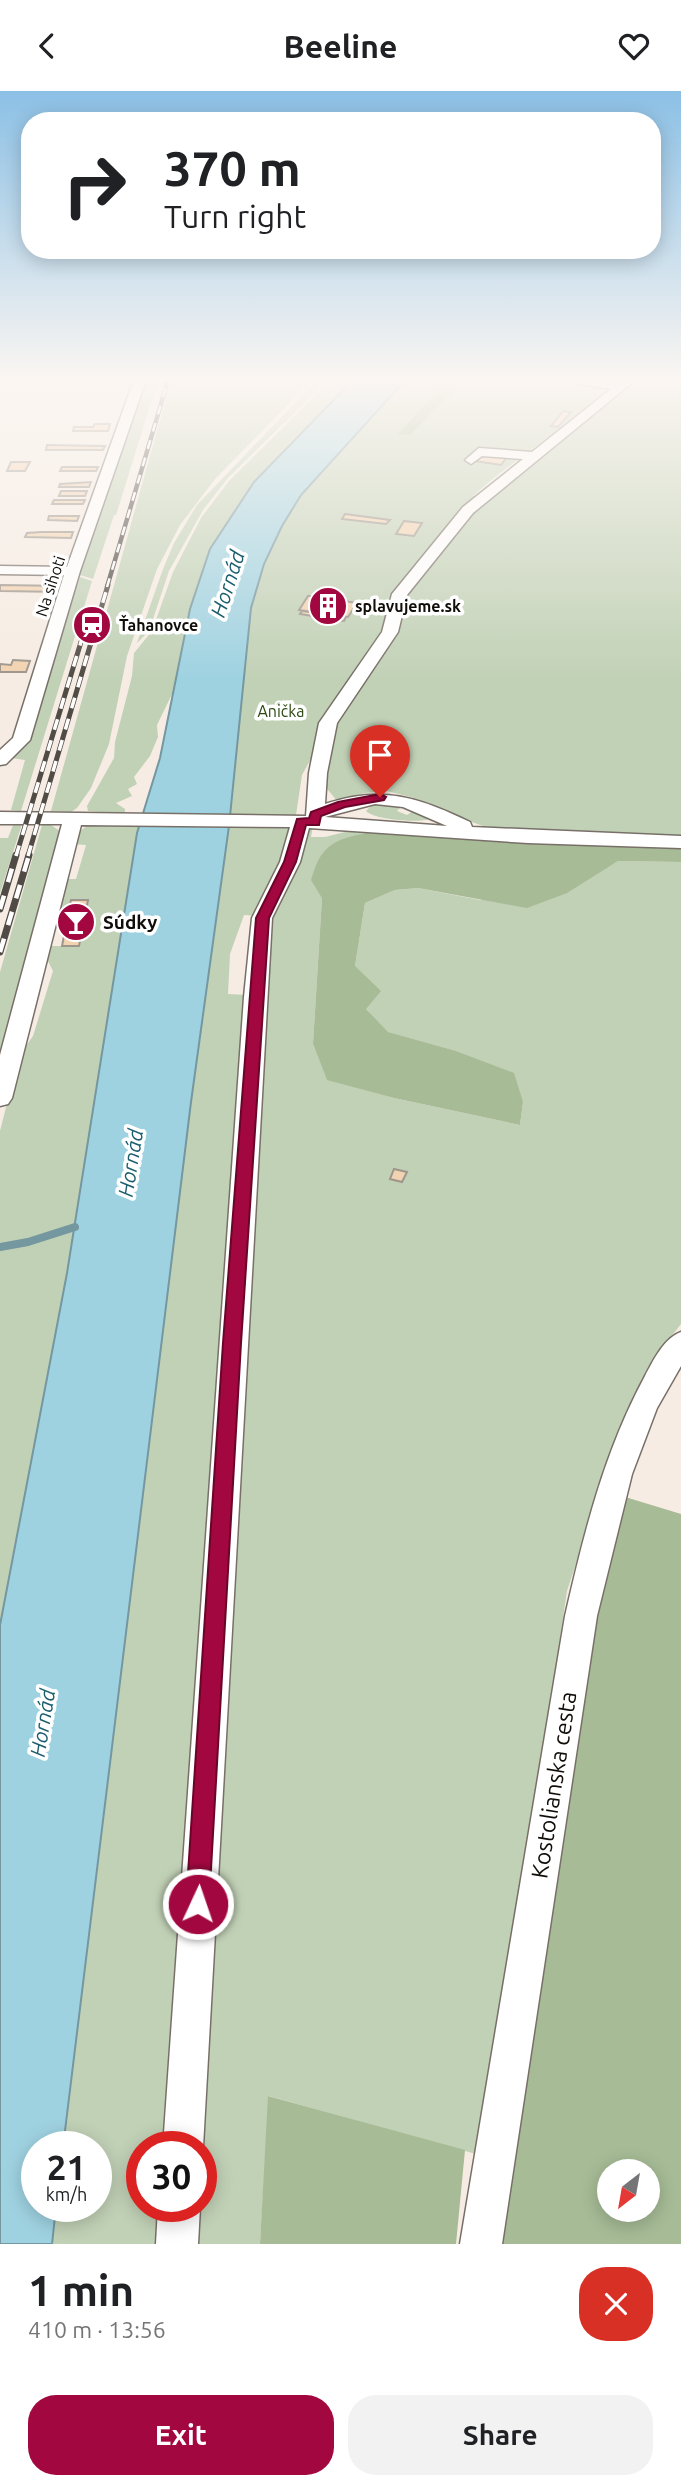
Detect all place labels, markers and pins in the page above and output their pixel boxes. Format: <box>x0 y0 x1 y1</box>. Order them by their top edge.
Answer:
building icon: splavujeme.sk <box>307 585 349 627</box>
place label: splavujeme.sk <box>355 597 461 615</box>
station icon: Ťahanovce <box>71 604 113 646</box>
place label: Ťahanovce <box>119 614 198 634</box>
pin <box>350 725 410 797</box>
bar icon: Súdky <box>55 901 97 943</box>
place label: Súdky <box>103 911 157 933</box>

